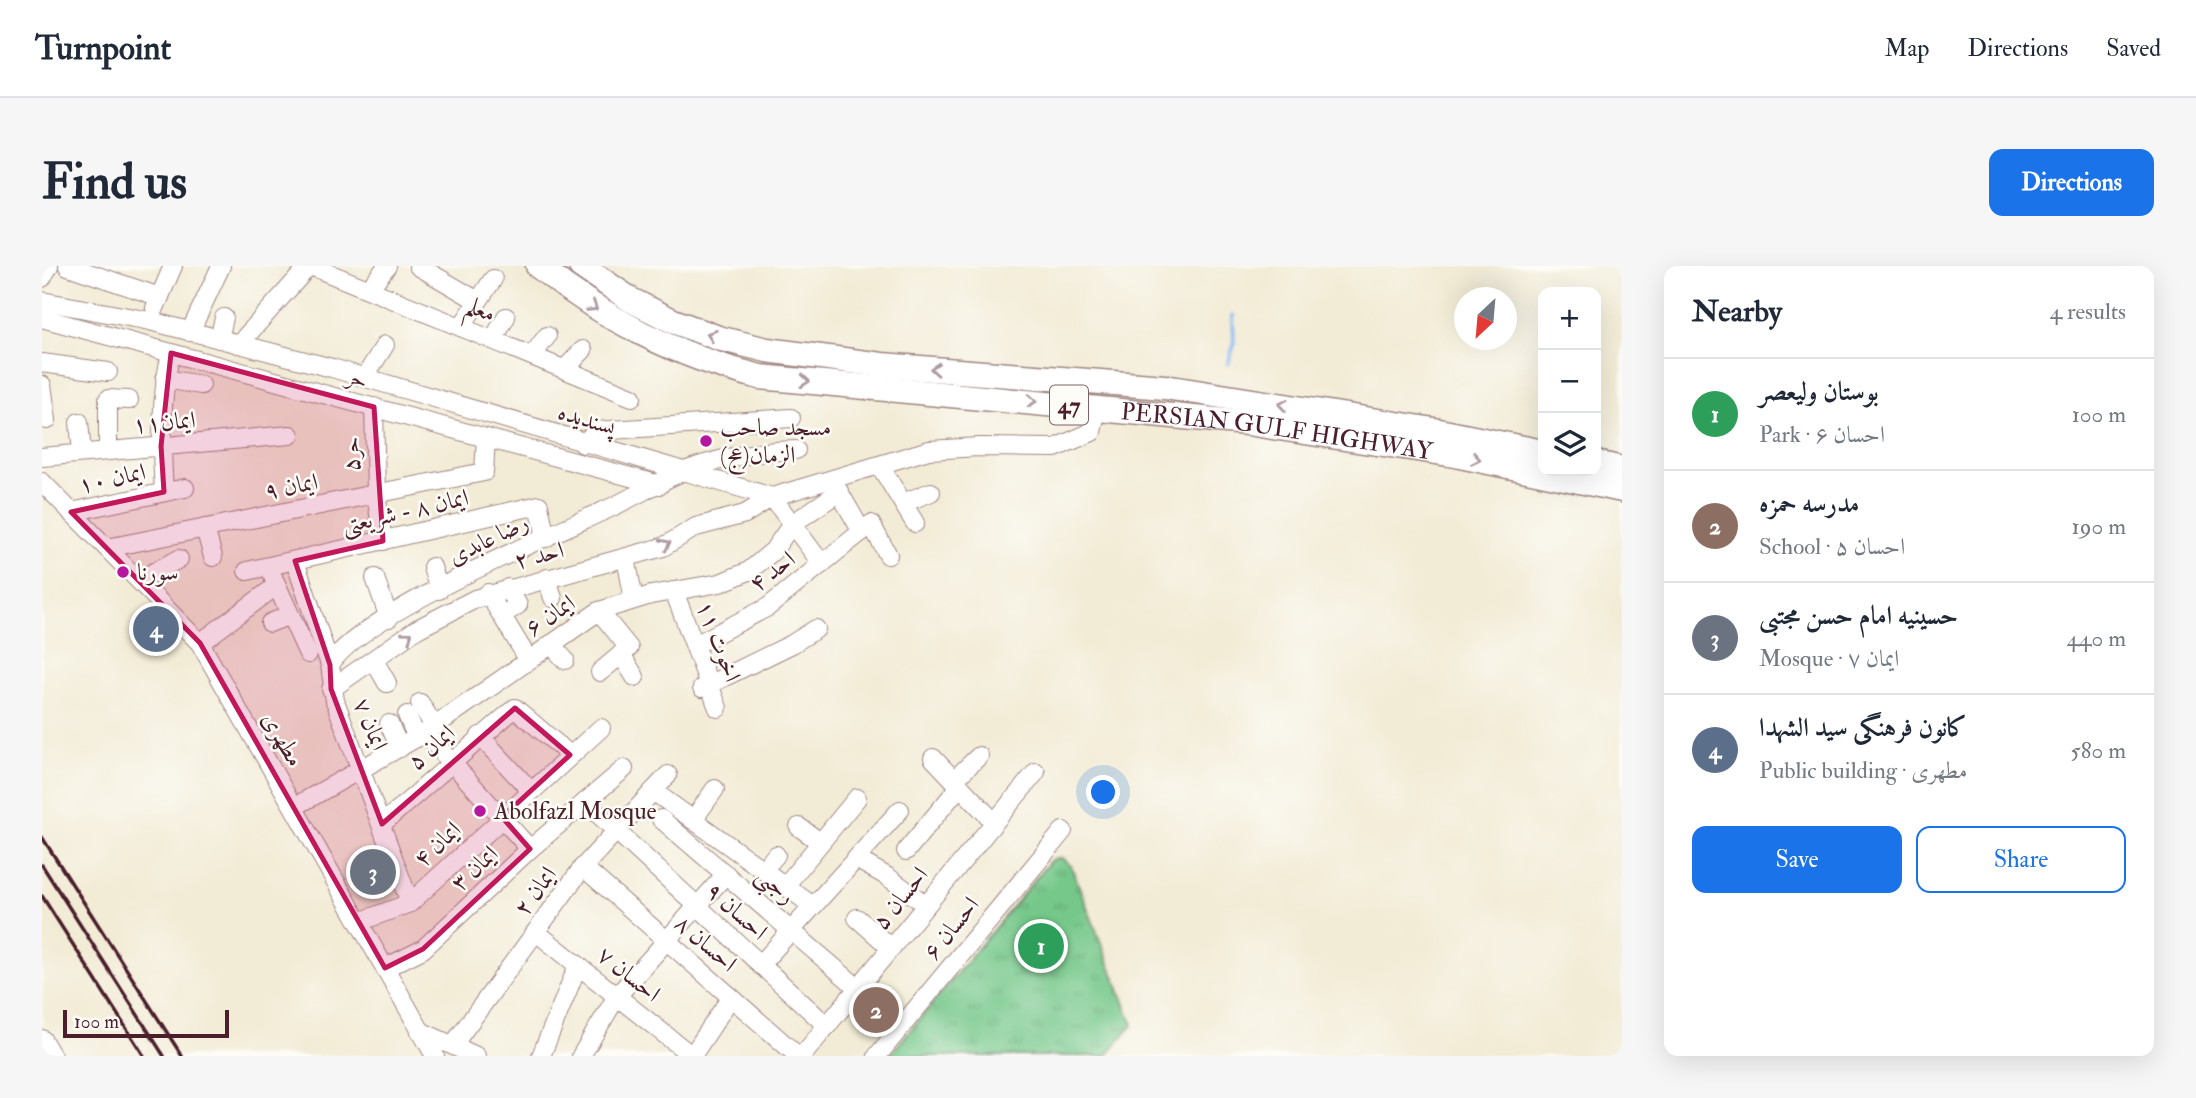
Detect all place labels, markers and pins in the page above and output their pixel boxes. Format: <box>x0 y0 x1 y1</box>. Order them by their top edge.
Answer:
place label: مسجد صاحب الزمان(عج) <box>720 412 831 475</box>
marker: مسجد صاحب الزمان(عج) <box>698 433 714 449</box>
place label: سورنا <box>137 557 179 588</box>
marker: سورنا <box>115 564 131 580</box>
pin: 4 <box>133 603 179 655</box>
place label: Abolfazl Mosque <box>493 796 657 827</box>
marker: Abolfazl Mosque <box>472 803 488 819</box>
pin: 3 <box>350 846 396 898</box>
pin: 1 <box>1018 920 1064 972</box>
pin: 2 <box>853 984 899 1036</box>

